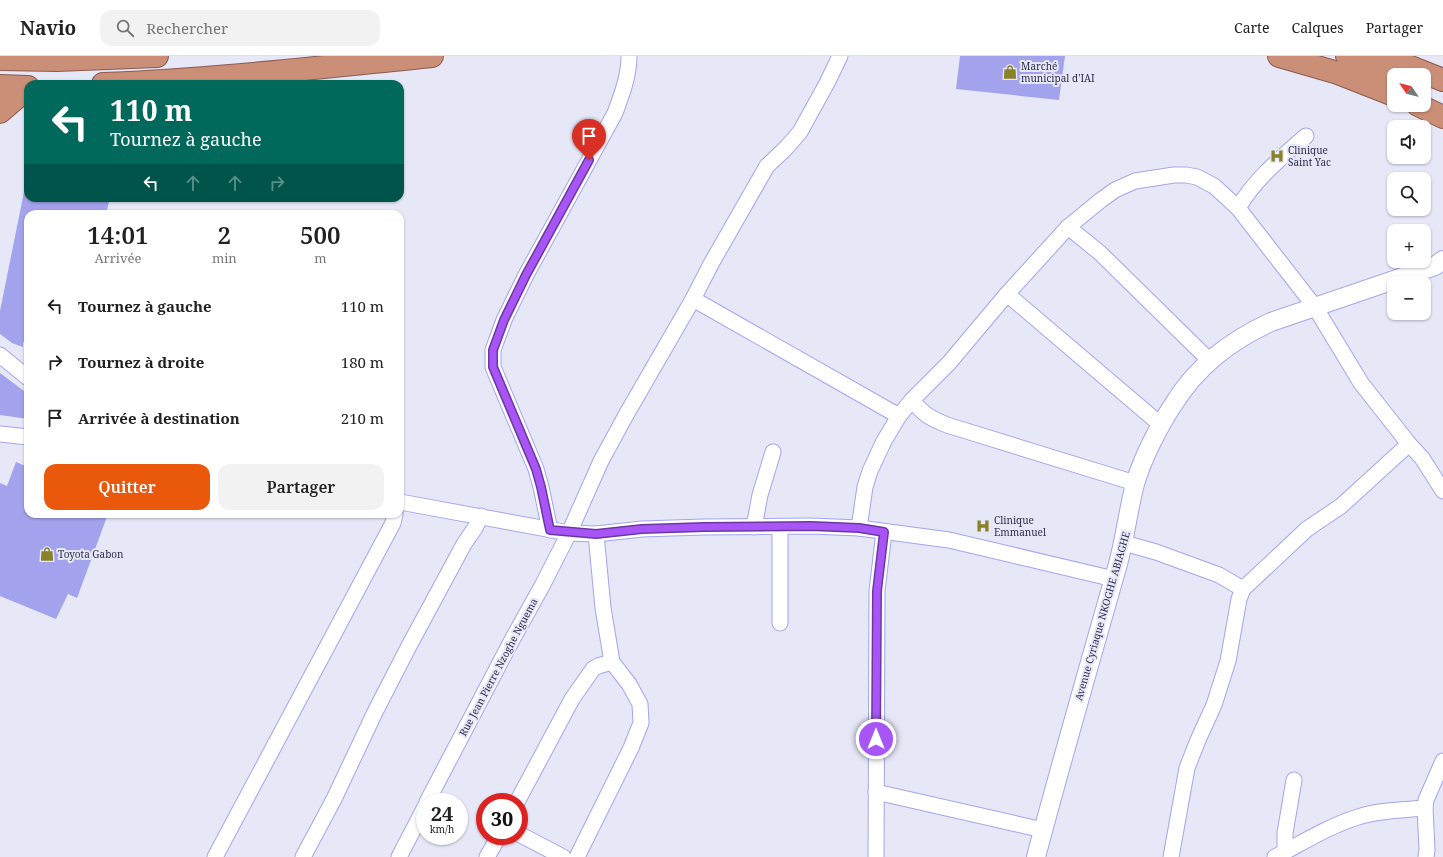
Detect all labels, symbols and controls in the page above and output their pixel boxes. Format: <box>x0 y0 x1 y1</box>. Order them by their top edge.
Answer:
search box <box>100 10 380 46</box>
text: Navio <box>20 15 76 41</box>
icon: search <box>114 17 136 39</box>
text: Rechercher <box>146 18 228 38</box>
text: Carte <box>1234 18 1270 37</box>
text: Calques <box>1292 18 1344 37</box>
text: Partager <box>1366 18 1423 37</box>
place label: Marché municipal d'IAI <box>1021 59 1095 85</box>
shop icon: Marché municipal d'IAI <box>1002 64 1018 80</box>
north arrow <box>1387 68 1431 112</box>
map controls <box>1387 68 1431 320</box>
text: 110 m <box>110 91 192 129</box>
icon: left <box>44 96 96 148</box>
pin <box>572 119 606 160</box>
button: sound <box>1387 120 1431 164</box>
icon: arrive <box>578 125 600 147</box>
text: Tournez à gauche <box>110 127 262 151</box>
place label: Clinique Saint Yac <box>1288 143 1331 169</box>
hospital icon: Clinique Saint Yac <box>1269 148 1285 164</box>
icon: left <box>140 172 162 194</box>
icon: ahead <box>182 172 204 194</box>
icon: ahead <box>224 172 246 194</box>
icon: right <box>266 172 288 194</box>
button: search <box>1387 172 1431 216</box>
text: 14:01 <box>87 218 149 251</box>
text: 2 <box>218 218 231 251</box>
text: 500 <box>300 218 341 251</box>
button: + <box>1387 224 1431 268</box>
text: Arrivée <box>94 249 141 267</box>
text: min <box>212 249 237 267</box>
text: m <box>314 249 326 267</box>
button: − <box>1387 276 1431 320</box>
icon: left <box>44 295 66 317</box>
text: Tournez à gauche <box>78 296 212 316</box>
text: 110 m <box>341 296 384 316</box>
icon: right <box>44 351 66 373</box>
text: Tournez à droite <box>78 352 204 372</box>
text: 180 m <box>341 352 384 372</box>
icon: arrive <box>44 407 66 429</box>
text: Arrivée à destination <box>78 408 240 428</box>
text: 210 m <box>341 408 384 428</box>
button: Quitter <box>44 464 210 510</box>
button: Partager <box>218 464 384 510</box>
place label: Clinique Emmanuel <box>994 513 1046 539</box>
hospital icon: Clinique Emmanuel <box>975 518 991 534</box>
street label: Avenue Cyriaque NKOGHE ABIAGHE <box>1071 530 1133 702</box>
shop icon: Toyota Gabon <box>39 546 55 562</box>
place label: Toyota Gabon <box>58 547 124 561</box>
street label: Rue Jean Pierre Nzoghe Nguema <box>456 595 541 738</box>
position arrow <box>855 718 897 760</box>
speed limit sign: 30 <box>476 793 528 845</box>
text: 24 <box>431 800 453 827</box>
text: km/h <box>430 822 454 836</box>

